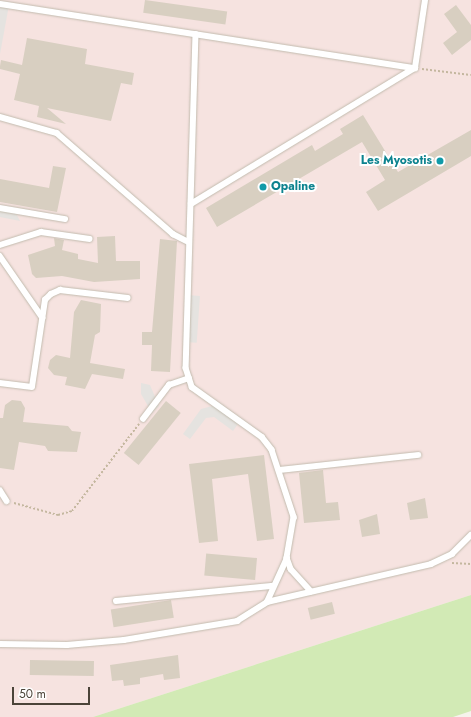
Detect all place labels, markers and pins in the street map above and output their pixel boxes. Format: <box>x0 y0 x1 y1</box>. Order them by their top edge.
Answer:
place label: Les Myosotis <box>361 154 432 168</box>
marker: Les Myosotis <box>435 156 445 166</box>
place label: Opaline <box>271 180 315 194</box>
marker: Opaline <box>258 182 268 192</box>

